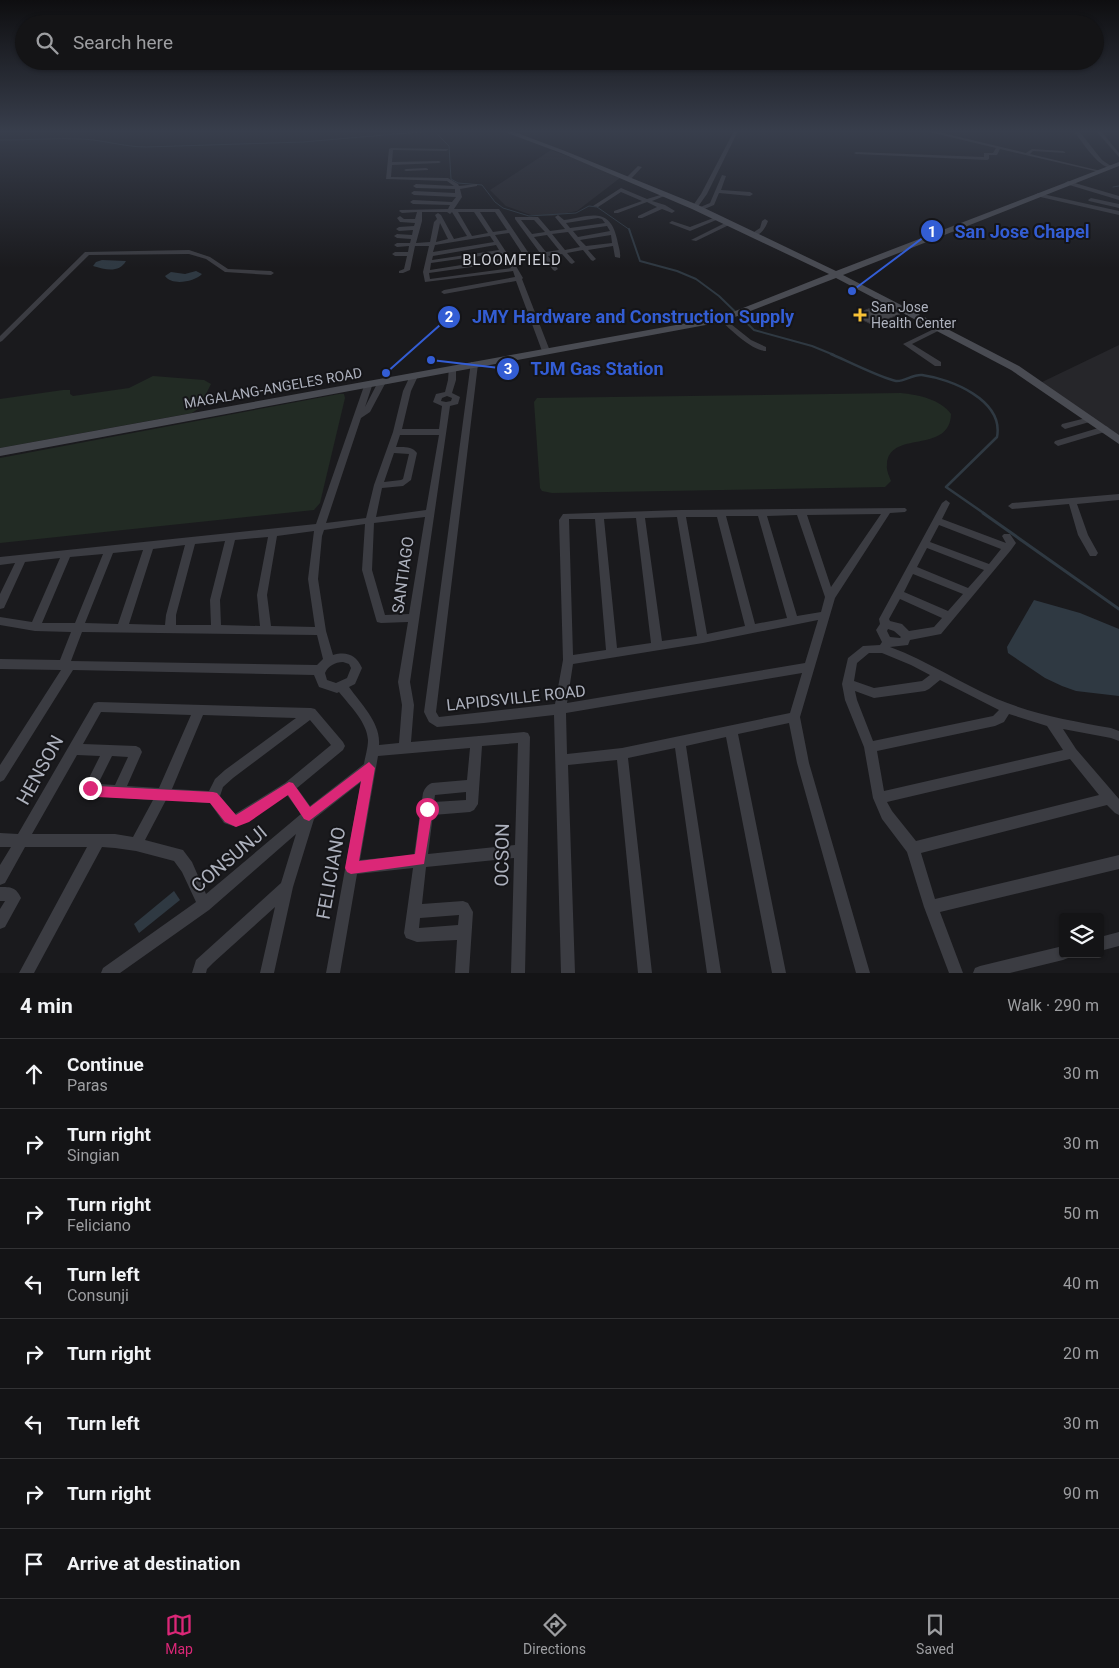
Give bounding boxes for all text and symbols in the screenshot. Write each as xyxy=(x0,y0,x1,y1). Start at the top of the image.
search box xyxy=(15,15,1104,70)
icon: search xyxy=(33,29,61,57)
text: Search here xyxy=(73,31,173,54)
callout: San Jose Chapel xyxy=(919,215,1099,248)
text: San Jose Chapel xyxy=(954,221,1090,242)
text: 1 xyxy=(928,223,936,241)
district label: BLOOMFIELD xyxy=(462,251,562,269)
place label: San Jose Health Center xyxy=(871,299,956,331)
callout: JMY Hardware and Construction Supply xyxy=(436,300,804,333)
text: JMY Hardware and Construction Supply xyxy=(472,306,795,327)
text: 2 xyxy=(445,308,454,326)
marker: San Jose Health Center xyxy=(853,308,867,322)
callout: TJM Gas Station xyxy=(495,353,673,386)
text: TJM Gas Station xyxy=(530,358,664,379)
text: 3 xyxy=(504,360,512,378)
street label: MAGALANG-ANGELES ROAD xyxy=(183,364,363,412)
street label: SANTIAGO xyxy=(388,535,418,615)
street label: LAPIDSVILLE ROAD xyxy=(445,681,587,715)
street label: HENSON xyxy=(12,731,68,809)
route end xyxy=(79,777,102,800)
route start xyxy=(416,798,439,821)
street label: CONSUNJI xyxy=(186,821,272,897)
street label: OCSON xyxy=(490,823,514,887)
street label: FELICIANO xyxy=(312,825,350,921)
map controls xyxy=(1059,913,1104,958)
button: layers xyxy=(1059,913,1104,958)
text: 4 min xyxy=(20,994,73,1018)
text: Walk · 290 m xyxy=(1007,996,1099,1015)
text: Continue xyxy=(67,1053,144,1076)
icon: ahead xyxy=(20,1060,48,1088)
text: 30 m xyxy=(1063,1064,1099,1083)
text: Paras xyxy=(67,1076,108,1095)
text: Turn right xyxy=(67,1123,151,1146)
icon: right xyxy=(20,1130,48,1158)
text: 30 m xyxy=(1063,1134,1099,1153)
text: Singian xyxy=(67,1146,120,1165)
text: Turn right xyxy=(67,1193,151,1216)
icon: right xyxy=(20,1200,48,1228)
text: 50 m xyxy=(1063,1204,1099,1223)
text: Feliciano xyxy=(67,1216,131,1235)
text: Turn left xyxy=(67,1263,140,1286)
icon: left xyxy=(20,1270,48,1298)
text: 40 m xyxy=(1063,1274,1099,1293)
text: Consunji xyxy=(67,1286,129,1305)
icon: right xyxy=(20,1340,48,1368)
text: Turn right xyxy=(67,1342,151,1365)
text: 20 m xyxy=(1063,1344,1099,1363)
icon: left xyxy=(20,1410,48,1438)
text: Turn left xyxy=(67,1412,140,1435)
text: 30 m xyxy=(1063,1414,1099,1433)
icon: right xyxy=(20,1480,48,1508)
text: Turn right xyxy=(67,1482,151,1505)
text: 90 m xyxy=(1063,1484,1099,1503)
icon: arrive xyxy=(20,1550,48,1578)
text: Arrive at destination xyxy=(67,1552,240,1575)
tab: Map xyxy=(165,1611,193,1657)
tab: Directions xyxy=(523,1611,586,1657)
tab: Saved xyxy=(916,1611,954,1657)

